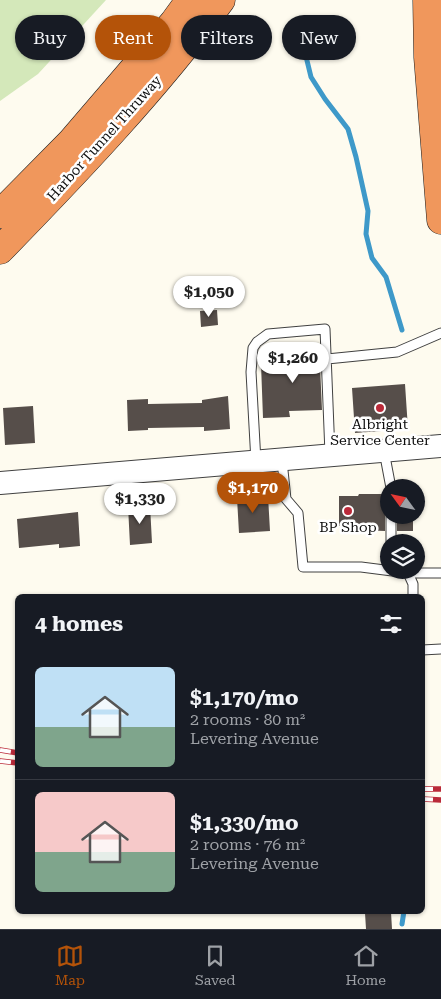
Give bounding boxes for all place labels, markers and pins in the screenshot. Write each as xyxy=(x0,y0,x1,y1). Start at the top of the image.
pin: $1,050 xyxy=(168,276,250,318)
pin: $1,260 xyxy=(252,342,334,384)
marker: Albright Service Center xyxy=(374,402,386,414)
place label: Albright Service Center xyxy=(330,416,430,448)
pin: $1,170 xyxy=(212,472,294,514)
pin: $1,330 xyxy=(99,482,181,525)
marker: BP Shop xyxy=(342,505,354,517)
place label: BP Shop xyxy=(319,519,377,535)

